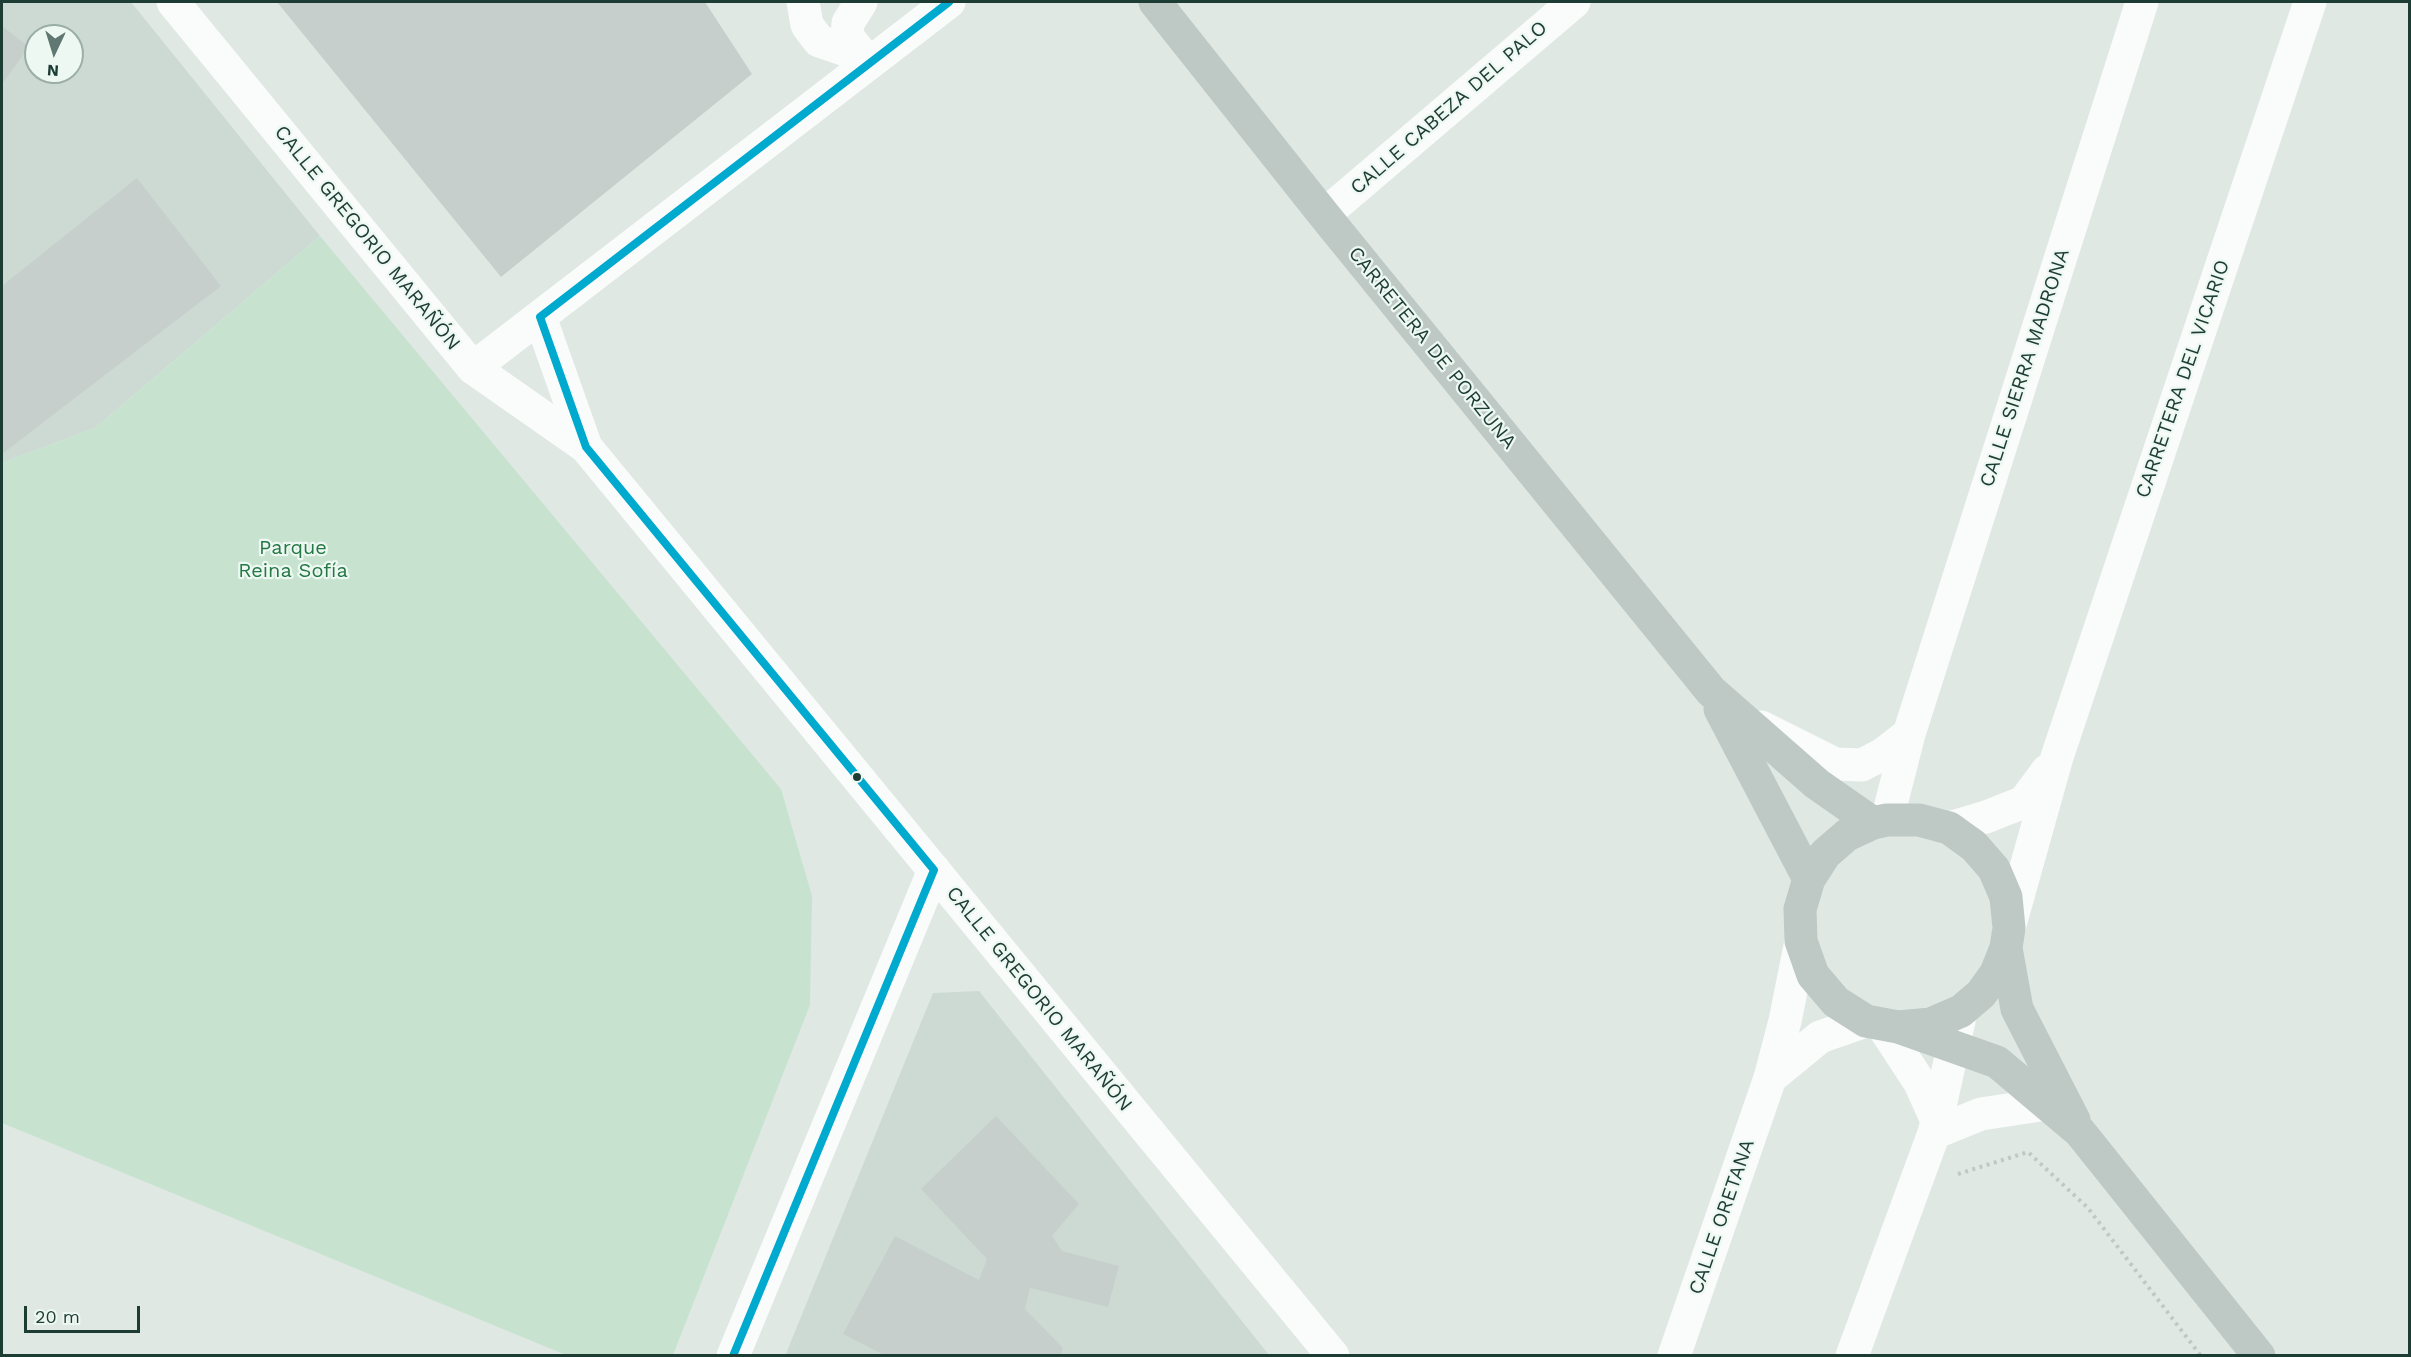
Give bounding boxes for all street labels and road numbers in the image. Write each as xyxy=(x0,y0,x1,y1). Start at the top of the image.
street label: CALLE CABEZA DEL PALO xyxy=(1346,16,1552,200)
street label: CALLE GREGORIO MARAÑÓN xyxy=(269,121,465,355)
street label: CARRETERA DE PORZUNA xyxy=(1343,242,1521,454)
street label: CALLE SIERRA MADRONA xyxy=(1975,246,2075,490)
street label: CARRETERA DEL VICARIO xyxy=(2131,257,2235,501)
street label: CALLE GREGORIO MARAÑÓN xyxy=(941,882,1137,1116)
street label: CALLE ORETANA xyxy=(1684,1136,1760,1298)

